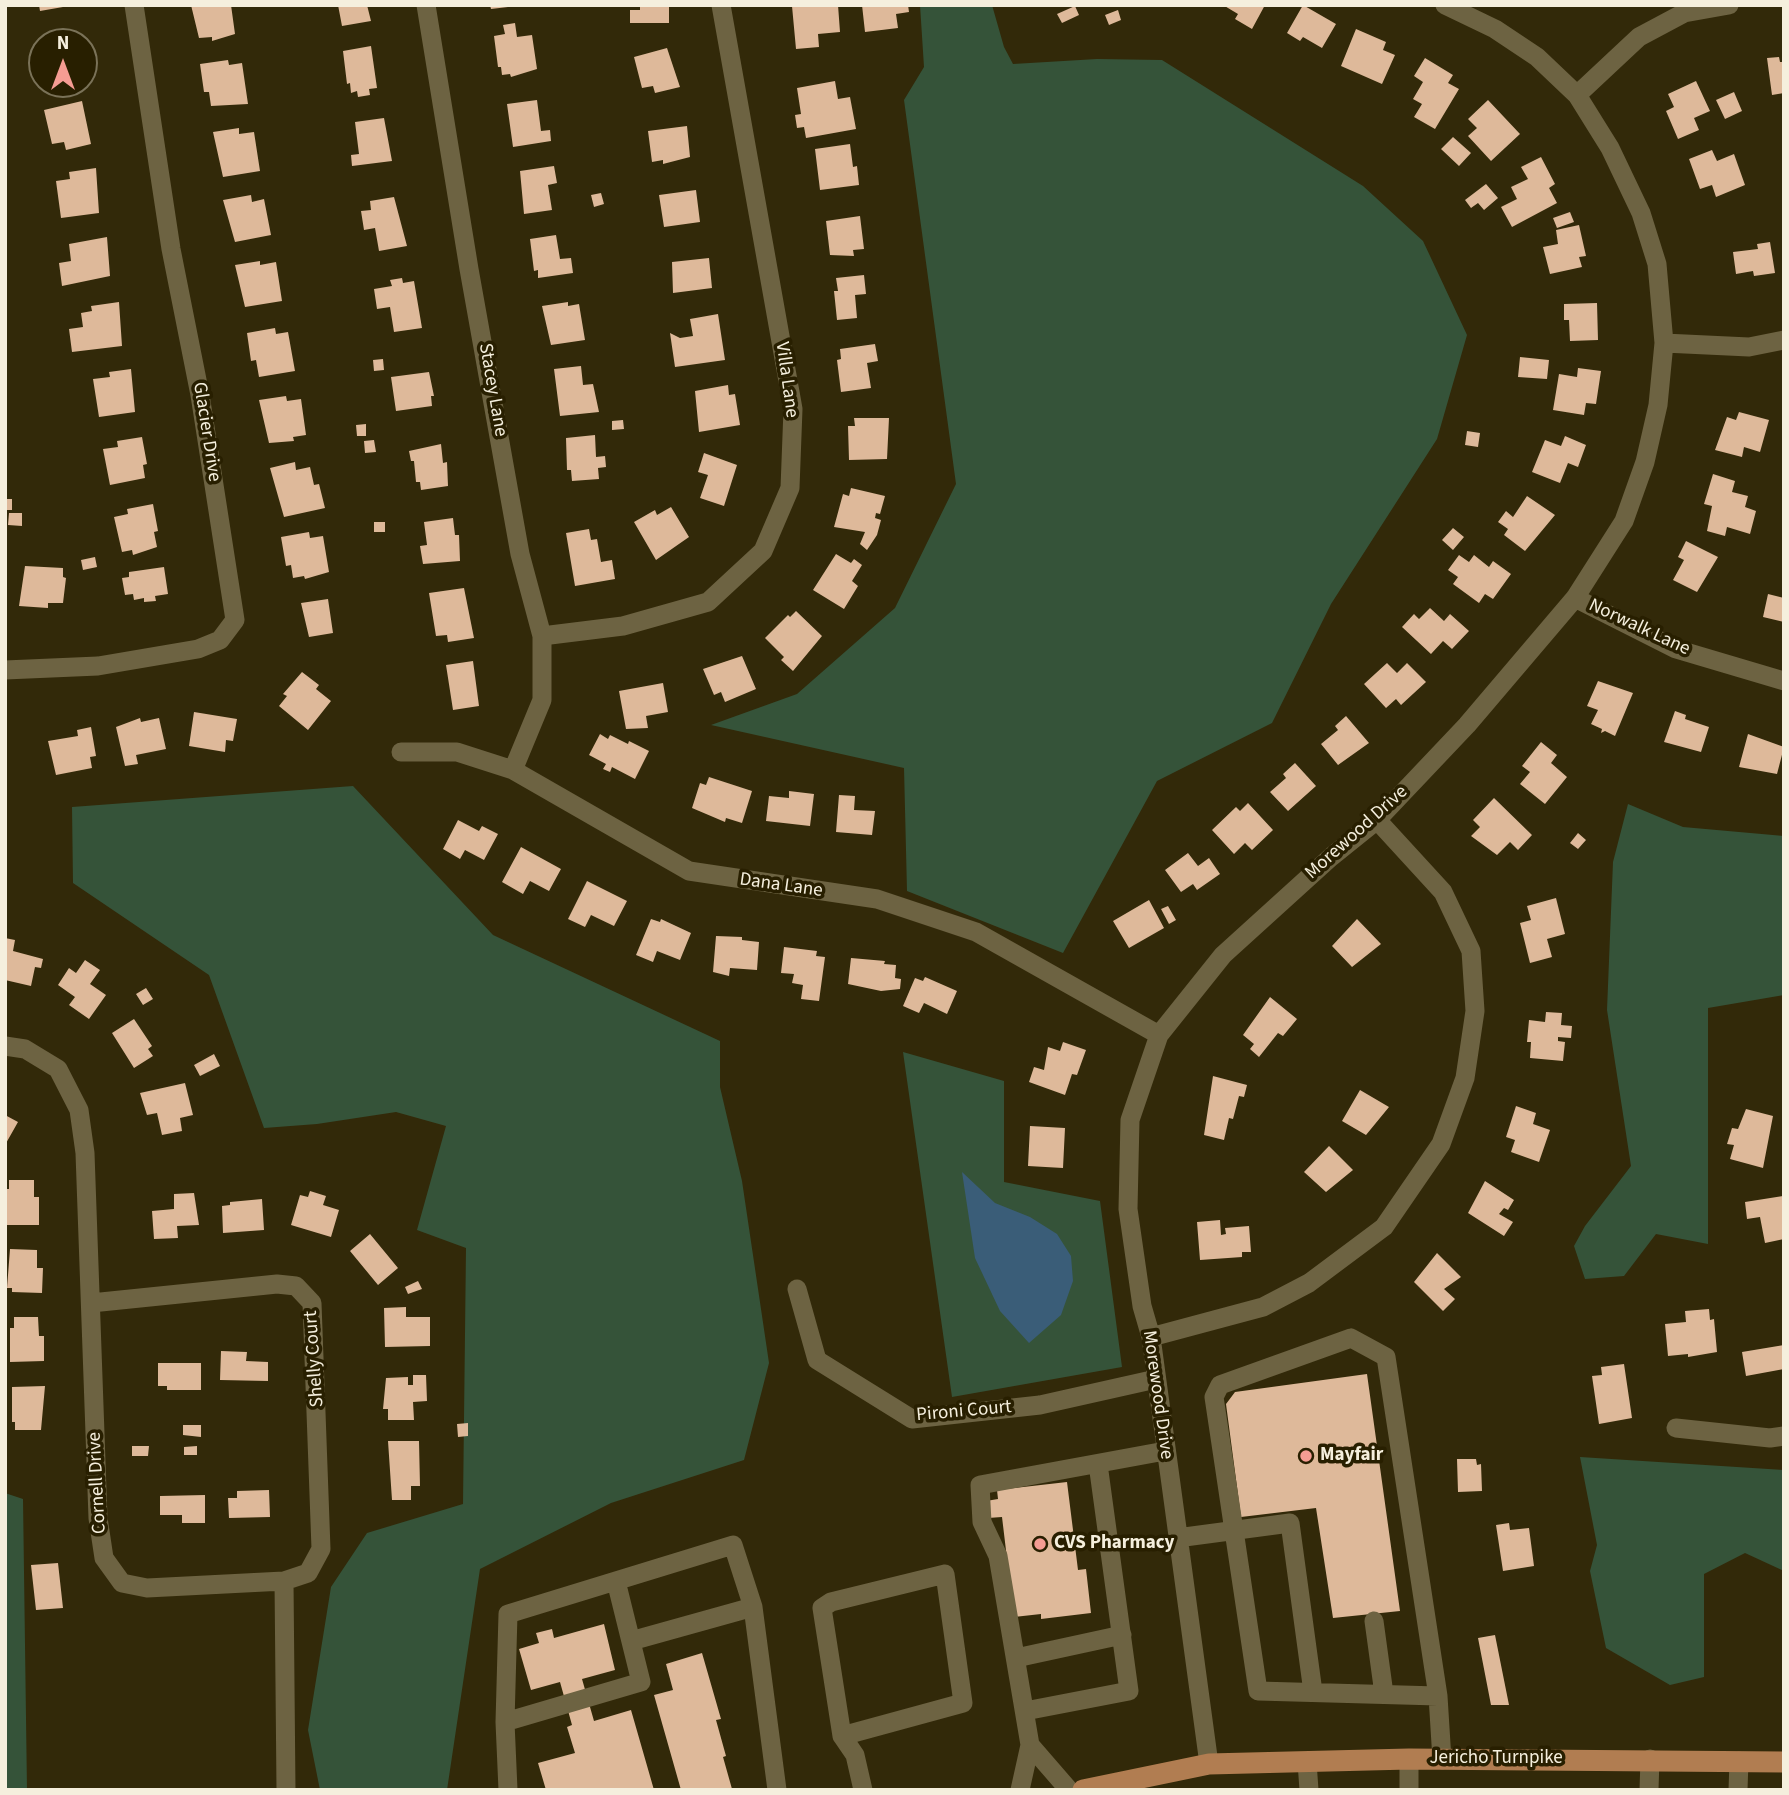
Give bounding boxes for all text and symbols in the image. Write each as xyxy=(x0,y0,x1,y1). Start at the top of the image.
north arrow xyxy=(28,28,98,98)
text: N xyxy=(57,30,69,57)
street label: Villa Lane xyxy=(769,341,803,419)
street label: Stacey Lane xyxy=(473,342,511,438)
street label: Glacier Drive xyxy=(187,381,225,483)
street label: Norwalk Lane xyxy=(1585,595,1693,661)
street label: Morewood Drive xyxy=(1301,781,1413,885)
street label: Dana Lane xyxy=(738,869,824,903)
street label: Shelly Court xyxy=(300,1310,330,1408)
street label: Morewood Drive xyxy=(1137,1329,1177,1461)
street label: Pironi Court xyxy=(915,1396,1013,1428)
street label: Cornell Drive xyxy=(84,1431,112,1535)
place label: Mayfair xyxy=(1320,1445,1383,1467)
marker: Mayfair xyxy=(1298,1448,1314,1464)
place label: CVS Pharmacy xyxy=(1054,1533,1175,1555)
marker: CVS Pharmacy xyxy=(1032,1536,1048,1552)
street label: Jericho Turnpike xyxy=(1429,1748,1563,1770)

